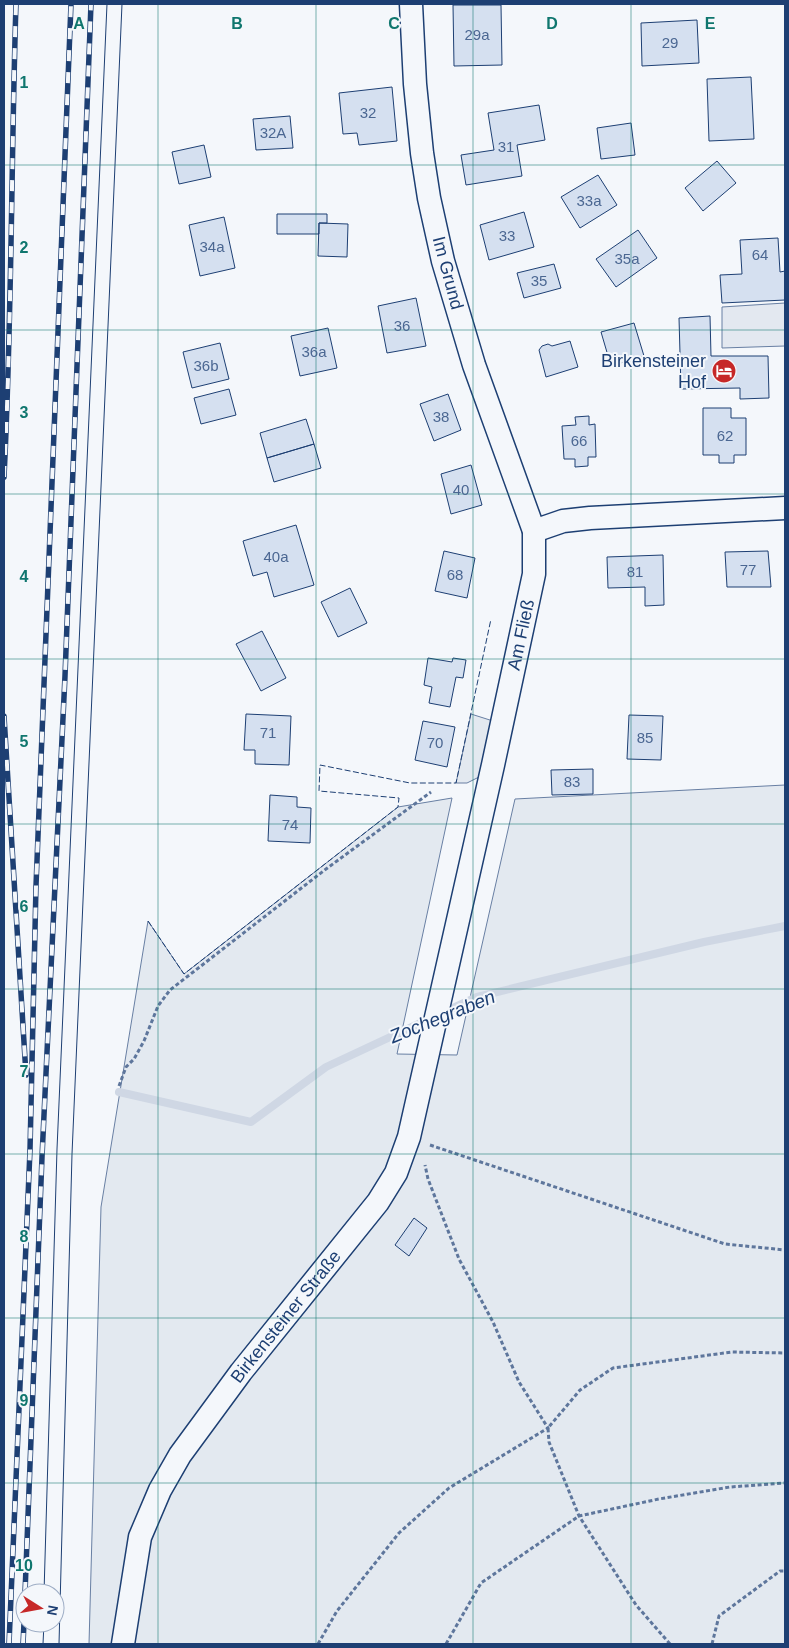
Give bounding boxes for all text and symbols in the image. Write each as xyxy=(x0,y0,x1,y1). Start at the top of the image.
text: A xyxy=(73,15,85,32)
text: B xyxy=(231,15,243,32)
text: C xyxy=(388,15,400,32)
text: D xyxy=(546,15,558,32)
text: E xyxy=(705,15,716,32)
house number: 29a xyxy=(464,26,490,43)
house number: 29 xyxy=(662,34,678,51)
text: 1 xyxy=(20,74,29,91)
house number: 32 xyxy=(360,104,376,121)
house number: 32A xyxy=(260,124,286,141)
house number: 31 xyxy=(498,138,514,155)
house number: 33a xyxy=(576,192,602,209)
house number: 33 xyxy=(499,227,515,244)
street label: Im Grund xyxy=(429,234,467,312)
house number: 34a xyxy=(199,238,225,255)
text: 2 xyxy=(20,239,29,256)
house number: 64 xyxy=(752,246,768,263)
house number: 35a xyxy=(614,250,640,267)
house number: 35 xyxy=(531,272,547,289)
house number: 36 xyxy=(394,317,410,334)
house number: 36a xyxy=(301,343,327,360)
place label: Birkensteiner Hof xyxy=(601,351,707,392)
house number: 36b xyxy=(193,357,219,374)
hotel icon: Birkensteiner Hof xyxy=(711,358,737,384)
text: 3 xyxy=(20,404,29,421)
house number: 38 xyxy=(433,408,449,425)
house number: 62 xyxy=(717,427,733,444)
house number: 66 xyxy=(571,432,587,449)
house number: 40 xyxy=(453,481,469,498)
house number: 40a xyxy=(263,548,289,565)
house number: 77 xyxy=(740,561,756,578)
house number: 81 xyxy=(627,563,643,580)
house number: 68 xyxy=(447,566,463,583)
text: 4 xyxy=(20,568,29,585)
street label: Am Fließ xyxy=(504,597,538,672)
house number: 71 xyxy=(260,724,276,741)
house number: 85 xyxy=(637,729,653,746)
text: 5 xyxy=(20,733,29,750)
house number: 70 xyxy=(427,734,443,751)
house number: 83 xyxy=(564,773,580,790)
house number: 74 xyxy=(282,816,298,833)
text: 6 xyxy=(20,898,29,915)
water label: Zochegraben xyxy=(385,986,498,1048)
text: 7 xyxy=(20,1063,29,1080)
text: 8 xyxy=(20,1228,29,1245)
street label: Birkensteiner Straße xyxy=(227,1246,345,1387)
text: 9 xyxy=(20,1392,29,1409)
text: 10 xyxy=(15,1557,33,1574)
north arrow xyxy=(15,1583,65,1633)
text: N xyxy=(44,1604,62,1617)

